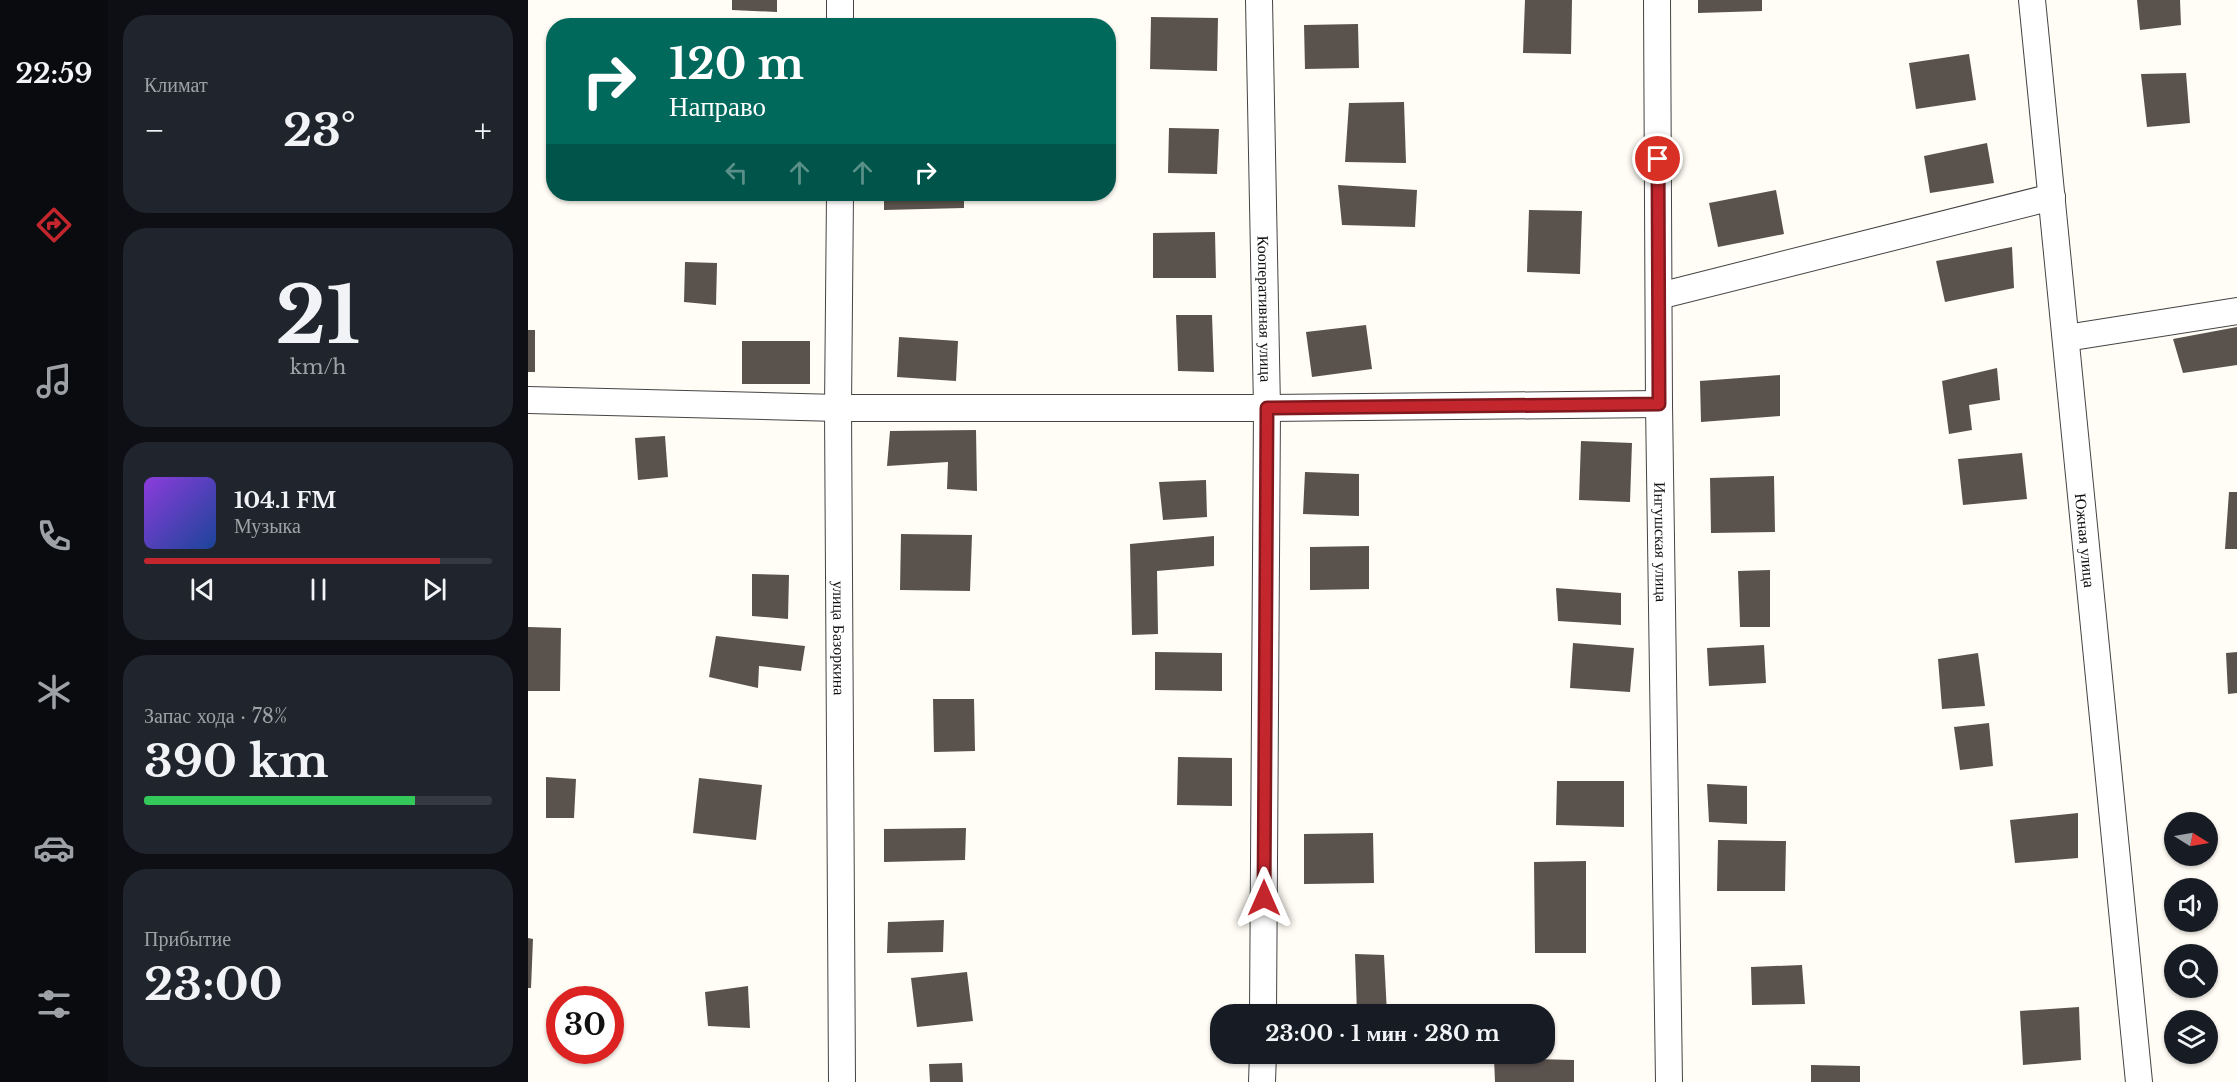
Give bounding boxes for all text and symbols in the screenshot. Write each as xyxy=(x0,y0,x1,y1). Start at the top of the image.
text: 120 m xyxy=(669,38,804,90)
icon: right xyxy=(570,42,648,120)
text: 22:59 xyxy=(15,57,93,90)
text: Климат xyxy=(144,73,208,97)
text: Направо xyxy=(669,90,766,123)
text: 23° xyxy=(283,102,356,158)
text: − xyxy=(144,110,165,151)
text: + xyxy=(474,110,492,151)
pin xyxy=(1632,133,1683,184)
icon: arrive xyxy=(1641,142,1674,175)
icon: left xyxy=(720,156,753,189)
icon: ahead xyxy=(783,156,816,189)
icon: ahead xyxy=(846,156,879,189)
icon: right xyxy=(909,156,942,189)
icon: directions xyxy=(33,204,75,246)
street label: Кооперативная улица xyxy=(1254,236,1276,382)
text: 21 xyxy=(276,267,360,364)
text: km/h xyxy=(290,355,346,379)
icon: music xyxy=(33,360,75,402)
street label: Ингушская улица xyxy=(1650,482,1672,602)
text: 104.1 FM xyxy=(234,487,336,514)
street label: Южная улица xyxy=(2071,492,2100,589)
text: Музыка xyxy=(234,514,301,538)
icon: phone xyxy=(33,515,75,557)
icon: previous xyxy=(186,573,219,606)
icon: pause xyxy=(302,573,335,606)
icon: next xyxy=(418,573,451,606)
street label: улица Базоркина xyxy=(829,581,850,695)
icon: climate xyxy=(33,671,75,713)
text: Запас хода · 78% xyxy=(144,704,287,728)
text: 390 km xyxy=(144,733,329,789)
north arrow xyxy=(2164,812,2218,866)
map controls xyxy=(2164,812,2218,1064)
icon: car xyxy=(33,827,75,869)
position arrow xyxy=(1232,866,1296,930)
button: sound xyxy=(2164,878,2218,932)
text: Прибытие xyxy=(144,927,231,951)
button: search xyxy=(2164,944,2218,998)
text: 23:00 xyxy=(144,956,283,1012)
icon: filters xyxy=(33,983,75,1025)
speed limit sign: 30 xyxy=(546,986,624,1064)
button: layers xyxy=(2164,1010,2218,1064)
text: 23:00 · 1 мин · 280 m xyxy=(1265,1020,1500,1047)

